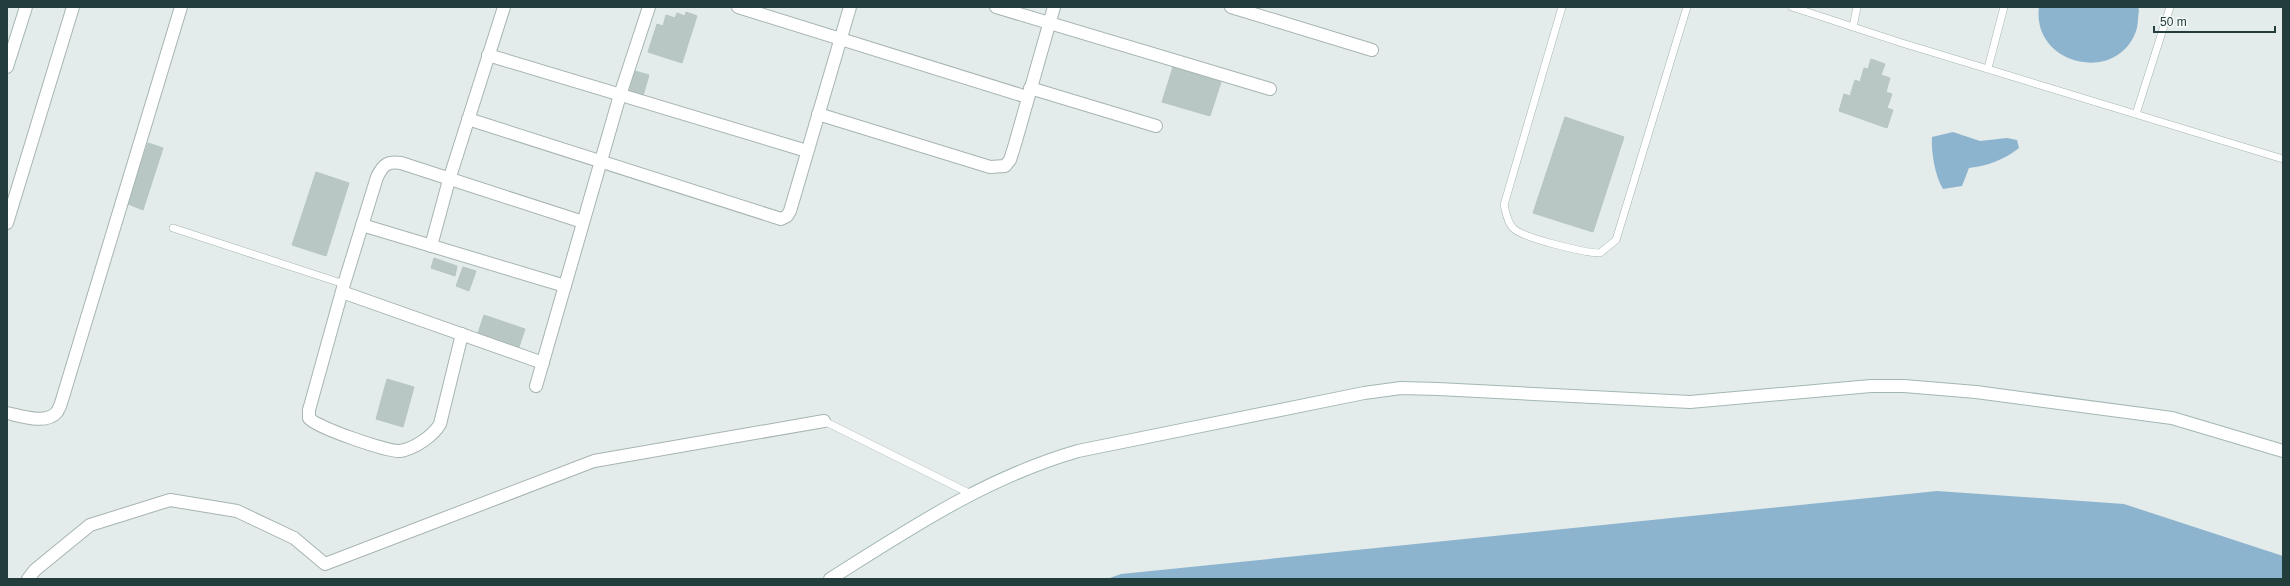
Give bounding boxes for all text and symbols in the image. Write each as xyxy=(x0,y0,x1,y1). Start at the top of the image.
scale bar xyxy=(2154,8,2275,34)
text: 50 m xyxy=(2160,15,2187,29)

